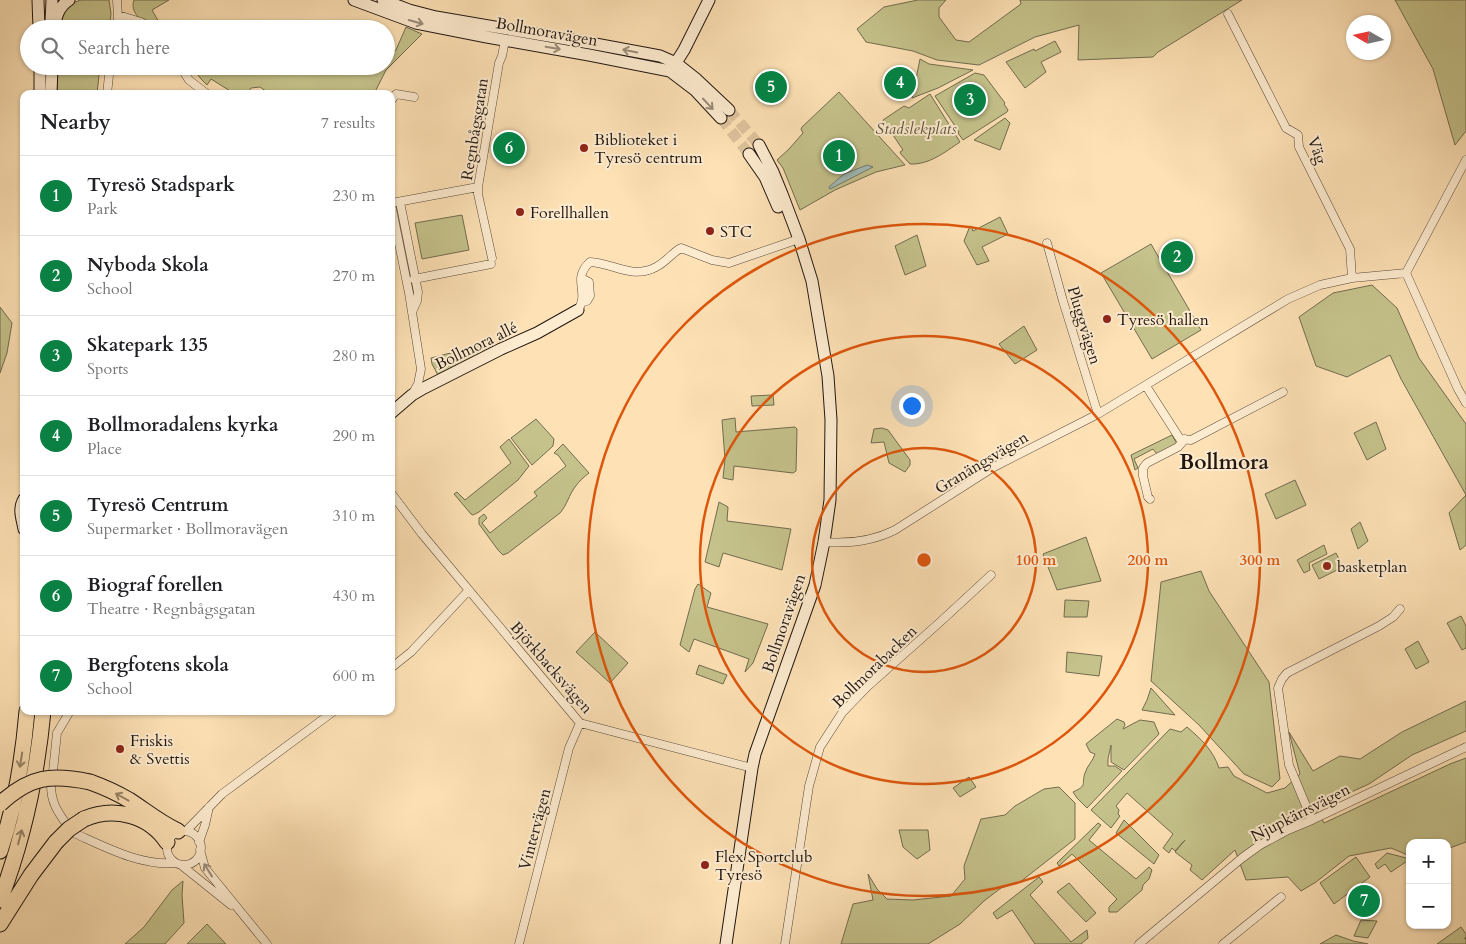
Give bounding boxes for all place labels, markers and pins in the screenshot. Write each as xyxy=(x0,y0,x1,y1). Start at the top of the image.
pin: 4 xyxy=(884,64,916,102)
pin: 5 xyxy=(755,68,787,106)
pin: 3 xyxy=(954,81,986,119)
pin: 6 xyxy=(493,129,525,167)
place label: Biblioteket i Tyresö centrum xyxy=(594,129,703,169)
pin: 1 xyxy=(823,137,855,175)
marker: Biblioteket i Tyresö centrum xyxy=(578,142,590,154)
place label: Forellhallen xyxy=(530,202,609,224)
marker: Forellhallen xyxy=(514,206,526,218)
place label: STC xyxy=(720,221,752,243)
marker: STC xyxy=(704,225,716,237)
pin: 2 xyxy=(1161,238,1193,276)
place label: Tyresö hallen xyxy=(1117,309,1209,331)
marker: Tyresö hallen xyxy=(1101,313,1113,325)
centre of rings xyxy=(915,551,933,569)
place label: basketplan xyxy=(1337,556,1407,578)
marker: basketplan xyxy=(1321,560,1333,572)
place label: Friskis & Svettis xyxy=(130,730,190,770)
marker: Friskis & Svettis xyxy=(114,743,126,755)
place label: Flex Sportclub Tyresö xyxy=(715,846,813,886)
marker: Flex Sportclub Tyresö xyxy=(699,859,711,871)
pin: 7 xyxy=(1348,882,1380,920)

